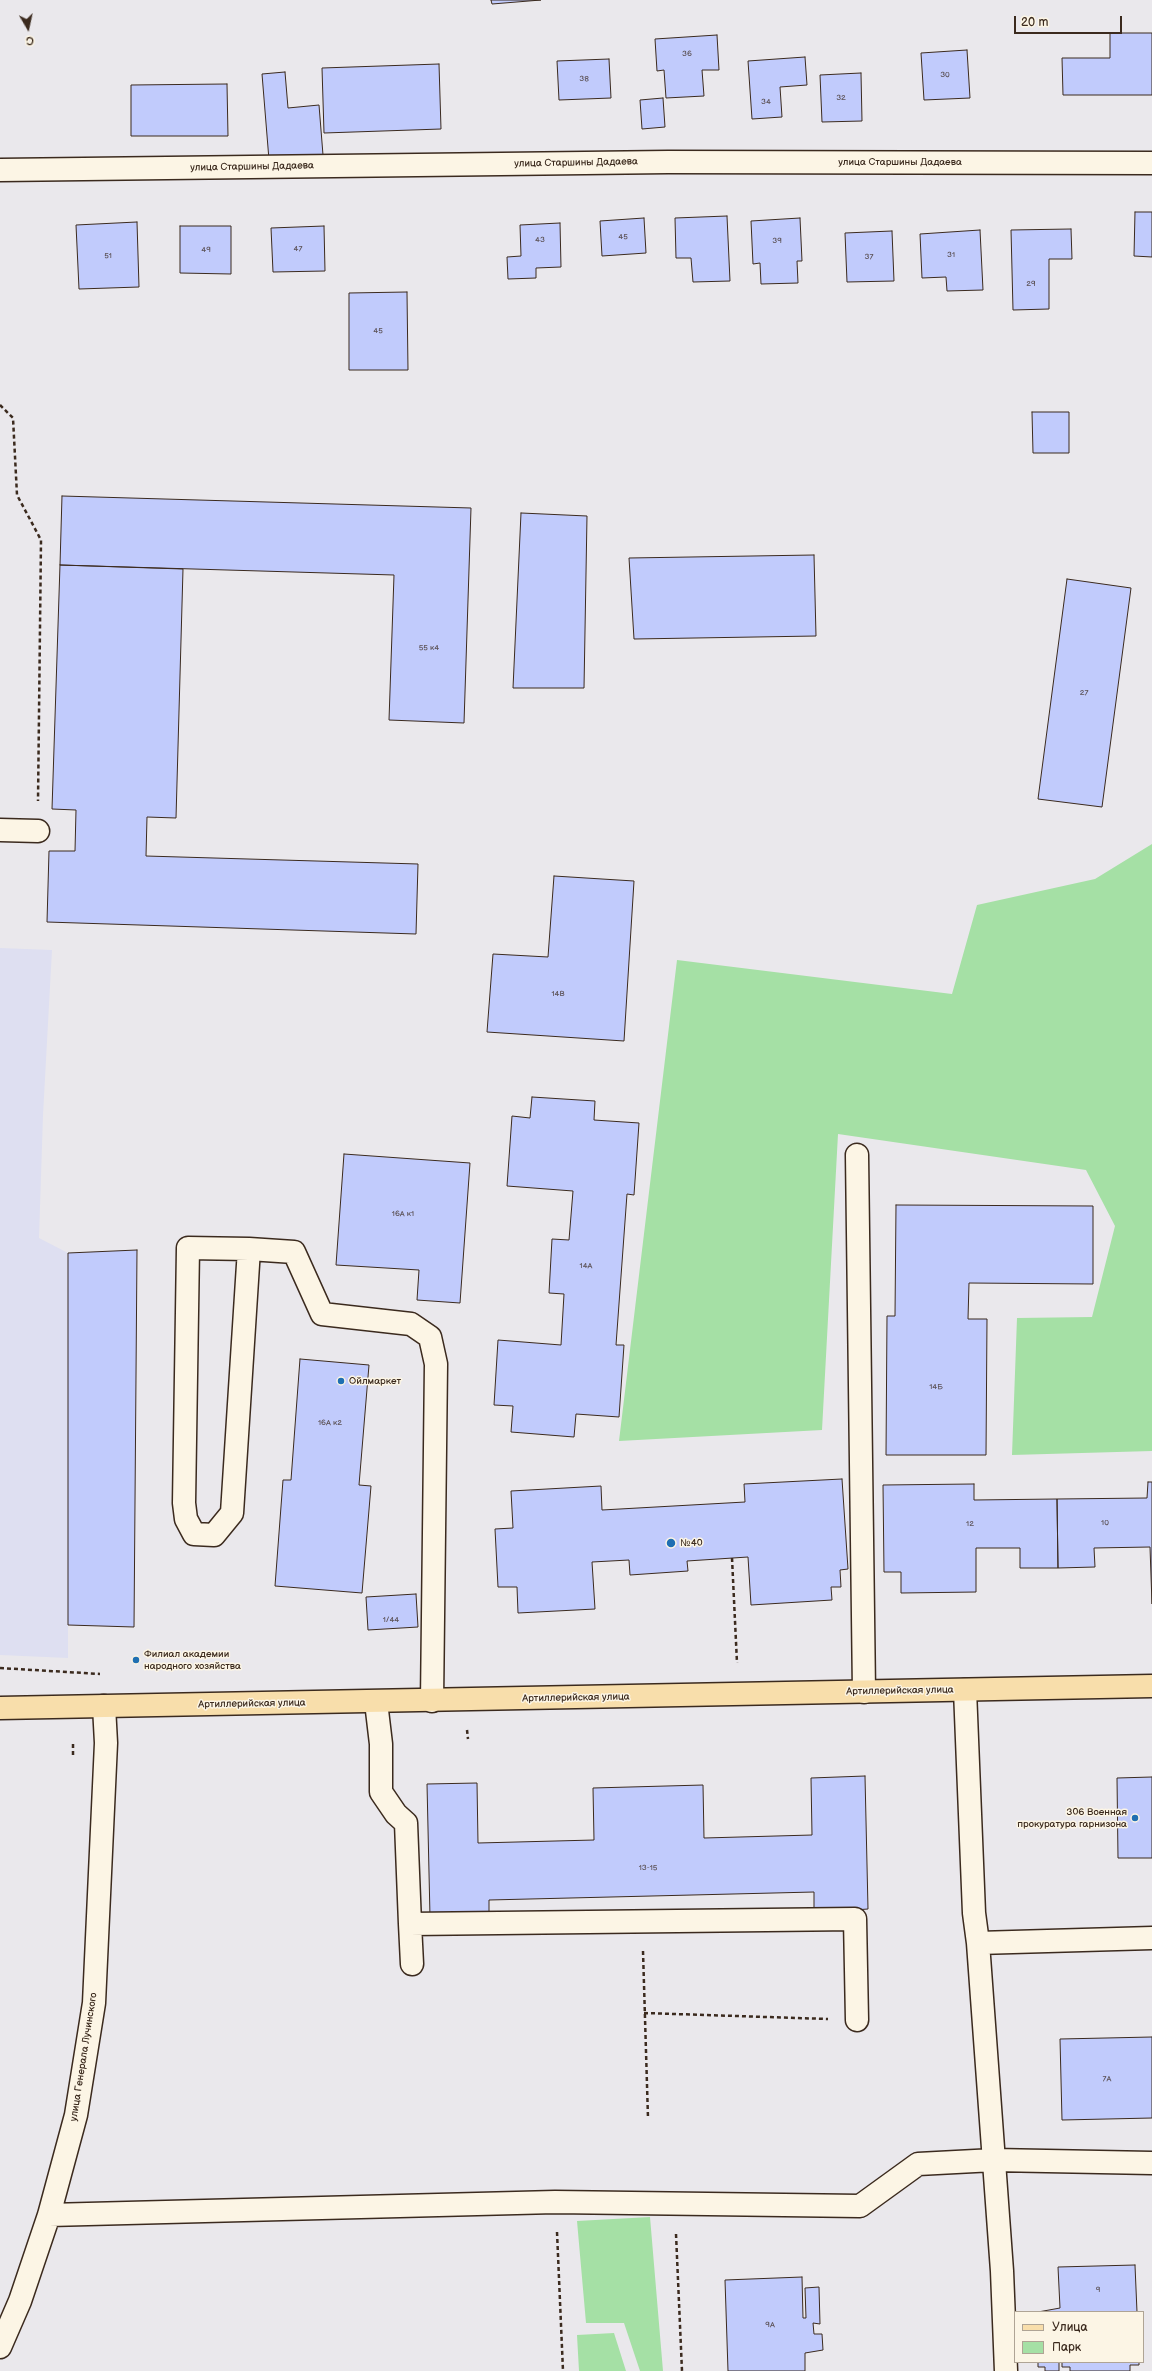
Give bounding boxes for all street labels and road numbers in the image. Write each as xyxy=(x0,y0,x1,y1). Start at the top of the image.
street label: улица Старшины Дадаева xyxy=(514,156,638,170)
street label: улица Старшины Дадаева xyxy=(838,156,962,168)
street label: улица Старшины Дадаева xyxy=(190,160,314,174)
street label: Артиллерийская улица xyxy=(846,1684,954,1698)
street label: Артиллерийская улица xyxy=(522,1691,630,1705)
street label: Артиллерийская улица xyxy=(198,1697,306,1711)
street label: улица Генерала Лучинского xyxy=(68,1992,100,2122)

